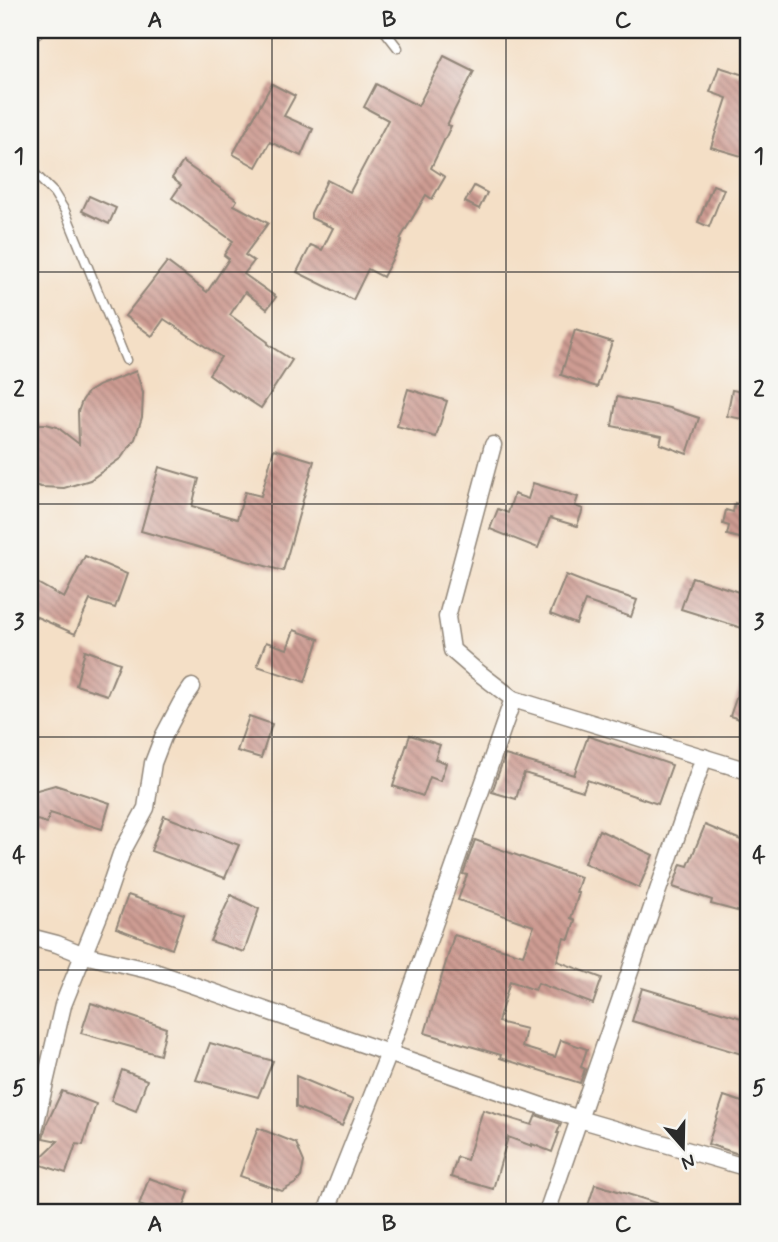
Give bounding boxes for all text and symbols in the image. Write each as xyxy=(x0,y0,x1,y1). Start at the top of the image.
text: A xyxy=(147,6,163,36)
text: B xyxy=(382,6,397,36)
text: C xyxy=(615,6,632,36)
text: 1 xyxy=(14,142,24,172)
text: 1 xyxy=(754,142,764,172)
text: 2 xyxy=(13,375,25,405)
text: 2 xyxy=(753,375,765,405)
text: 3 xyxy=(14,608,25,638)
text: 3 xyxy=(754,608,765,638)
text: 4 xyxy=(12,841,26,871)
text: 4 xyxy=(752,841,766,871)
text: 5 xyxy=(12,1074,26,1104)
text: 5 xyxy=(752,1074,766,1104)
north arrow xyxy=(648,1112,718,1182)
text: N xyxy=(678,1148,699,1175)
text: A xyxy=(147,1210,163,1240)
text: B xyxy=(382,1210,397,1240)
text: C xyxy=(615,1210,632,1240)

